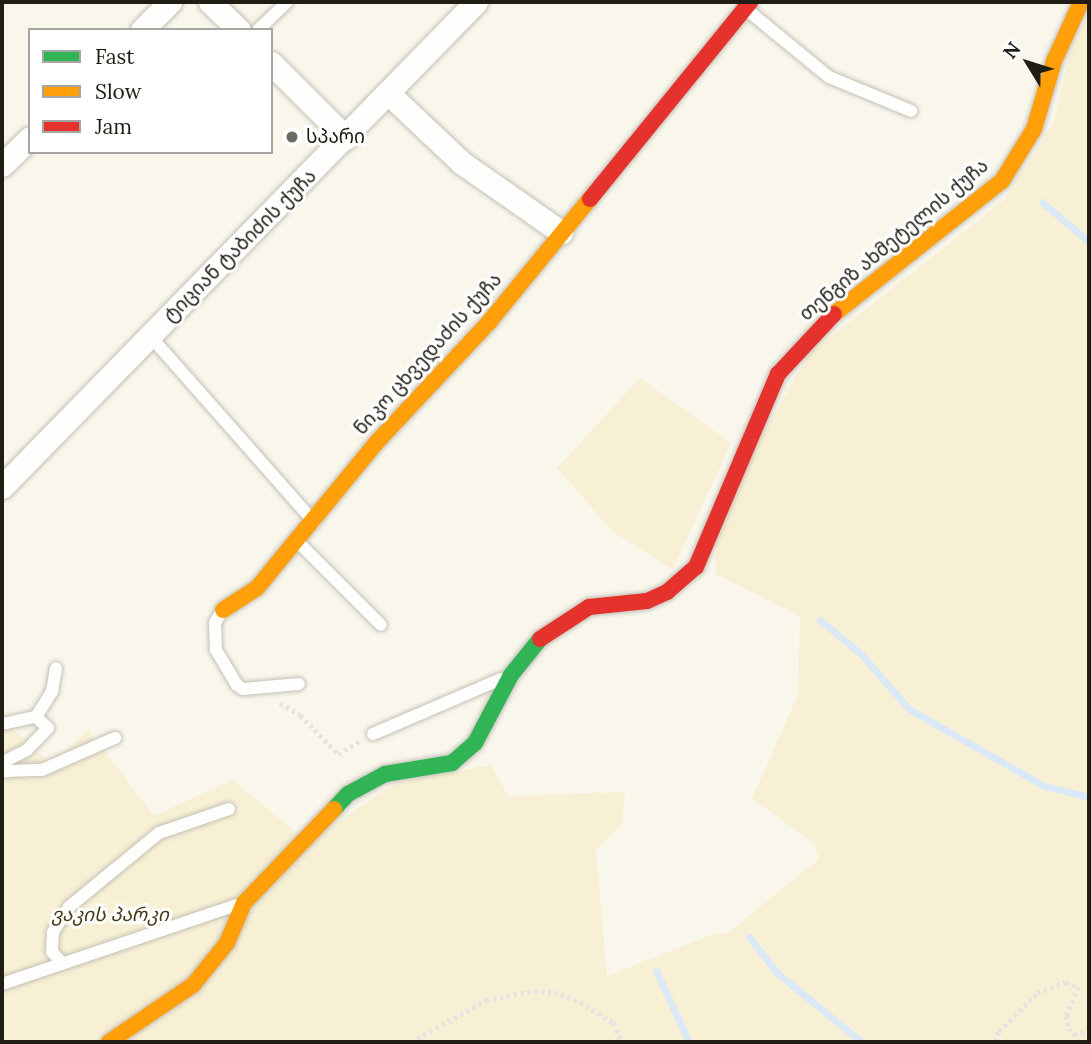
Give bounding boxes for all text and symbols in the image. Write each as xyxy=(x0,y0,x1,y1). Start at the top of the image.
legend xyxy=(28,28,273,154)
north arrow xyxy=(993,28,1063,98)
text: N xyxy=(997,37,1025,63)
text: Fast xyxy=(95,43,134,70)
text: Slow xyxy=(95,78,142,105)
text: Jam xyxy=(95,113,132,140)
place label: სპარი xyxy=(306,126,365,148)
marker: სპარი xyxy=(284,129,300,145)
street label: თენგიზ ახმეტელის ქუჩა xyxy=(795,154,993,326)
street label: ტიციან ტაბიძის ქუჩა xyxy=(159,165,321,327)
street label: ნიკო ცხვედაძის ქუჩა xyxy=(349,268,507,440)
park label: ვაკის პარკი xyxy=(51,904,169,926)

